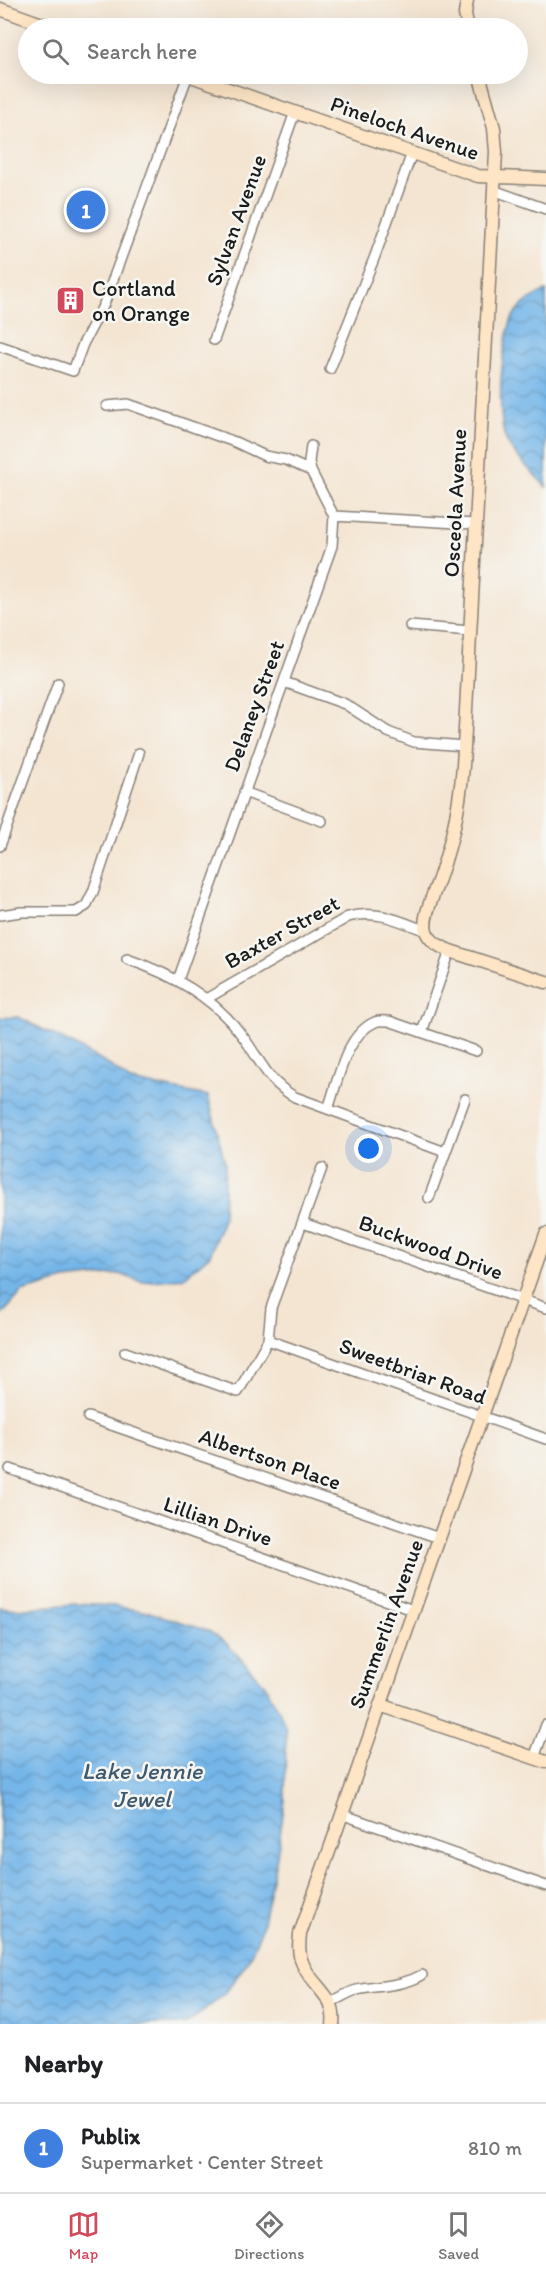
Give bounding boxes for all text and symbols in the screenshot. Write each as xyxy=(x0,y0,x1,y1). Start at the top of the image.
search box xyxy=(18,18,528,84)
icon: search xyxy=(39,35,72,68)
text: Search here xyxy=(87,38,197,65)
street label: Pineloch Avenue xyxy=(327,90,483,166)
street label: Sylvan Avenue xyxy=(200,151,272,289)
pin: 1 xyxy=(66,188,106,232)
place label: Cortland on Orange xyxy=(92,275,190,327)
building icon: Cortland on Orange xyxy=(55,285,87,317)
street label: Osceola Avenue xyxy=(438,428,472,578)
street label: Delaney Street xyxy=(218,637,290,775)
street label: Baxter Street xyxy=(220,889,344,975)
your location xyxy=(354,1134,383,1163)
street label: Buckwood Drive xyxy=(355,1208,507,1286)
street label: Sweetbriar Road xyxy=(336,1332,490,1410)
street label: Albertson Place xyxy=(195,1422,345,1496)
street label: Lillian Drive xyxy=(160,1490,276,1552)
street label: Summerlin Avenue xyxy=(343,1536,429,1712)
water label: Lake Jennie Jewel xyxy=(82,1756,204,1813)
text: Nearby xyxy=(24,2047,103,2079)
text: Publix xyxy=(81,2123,140,2150)
text: 1 xyxy=(39,2136,48,2160)
text: 810 m xyxy=(468,2136,522,2160)
text: Supermarket · Center Street xyxy=(81,2150,323,2174)
tab: Map xyxy=(67,2208,100,2263)
tab: Directions xyxy=(234,2208,304,2263)
tab: Saved xyxy=(438,2208,479,2263)

